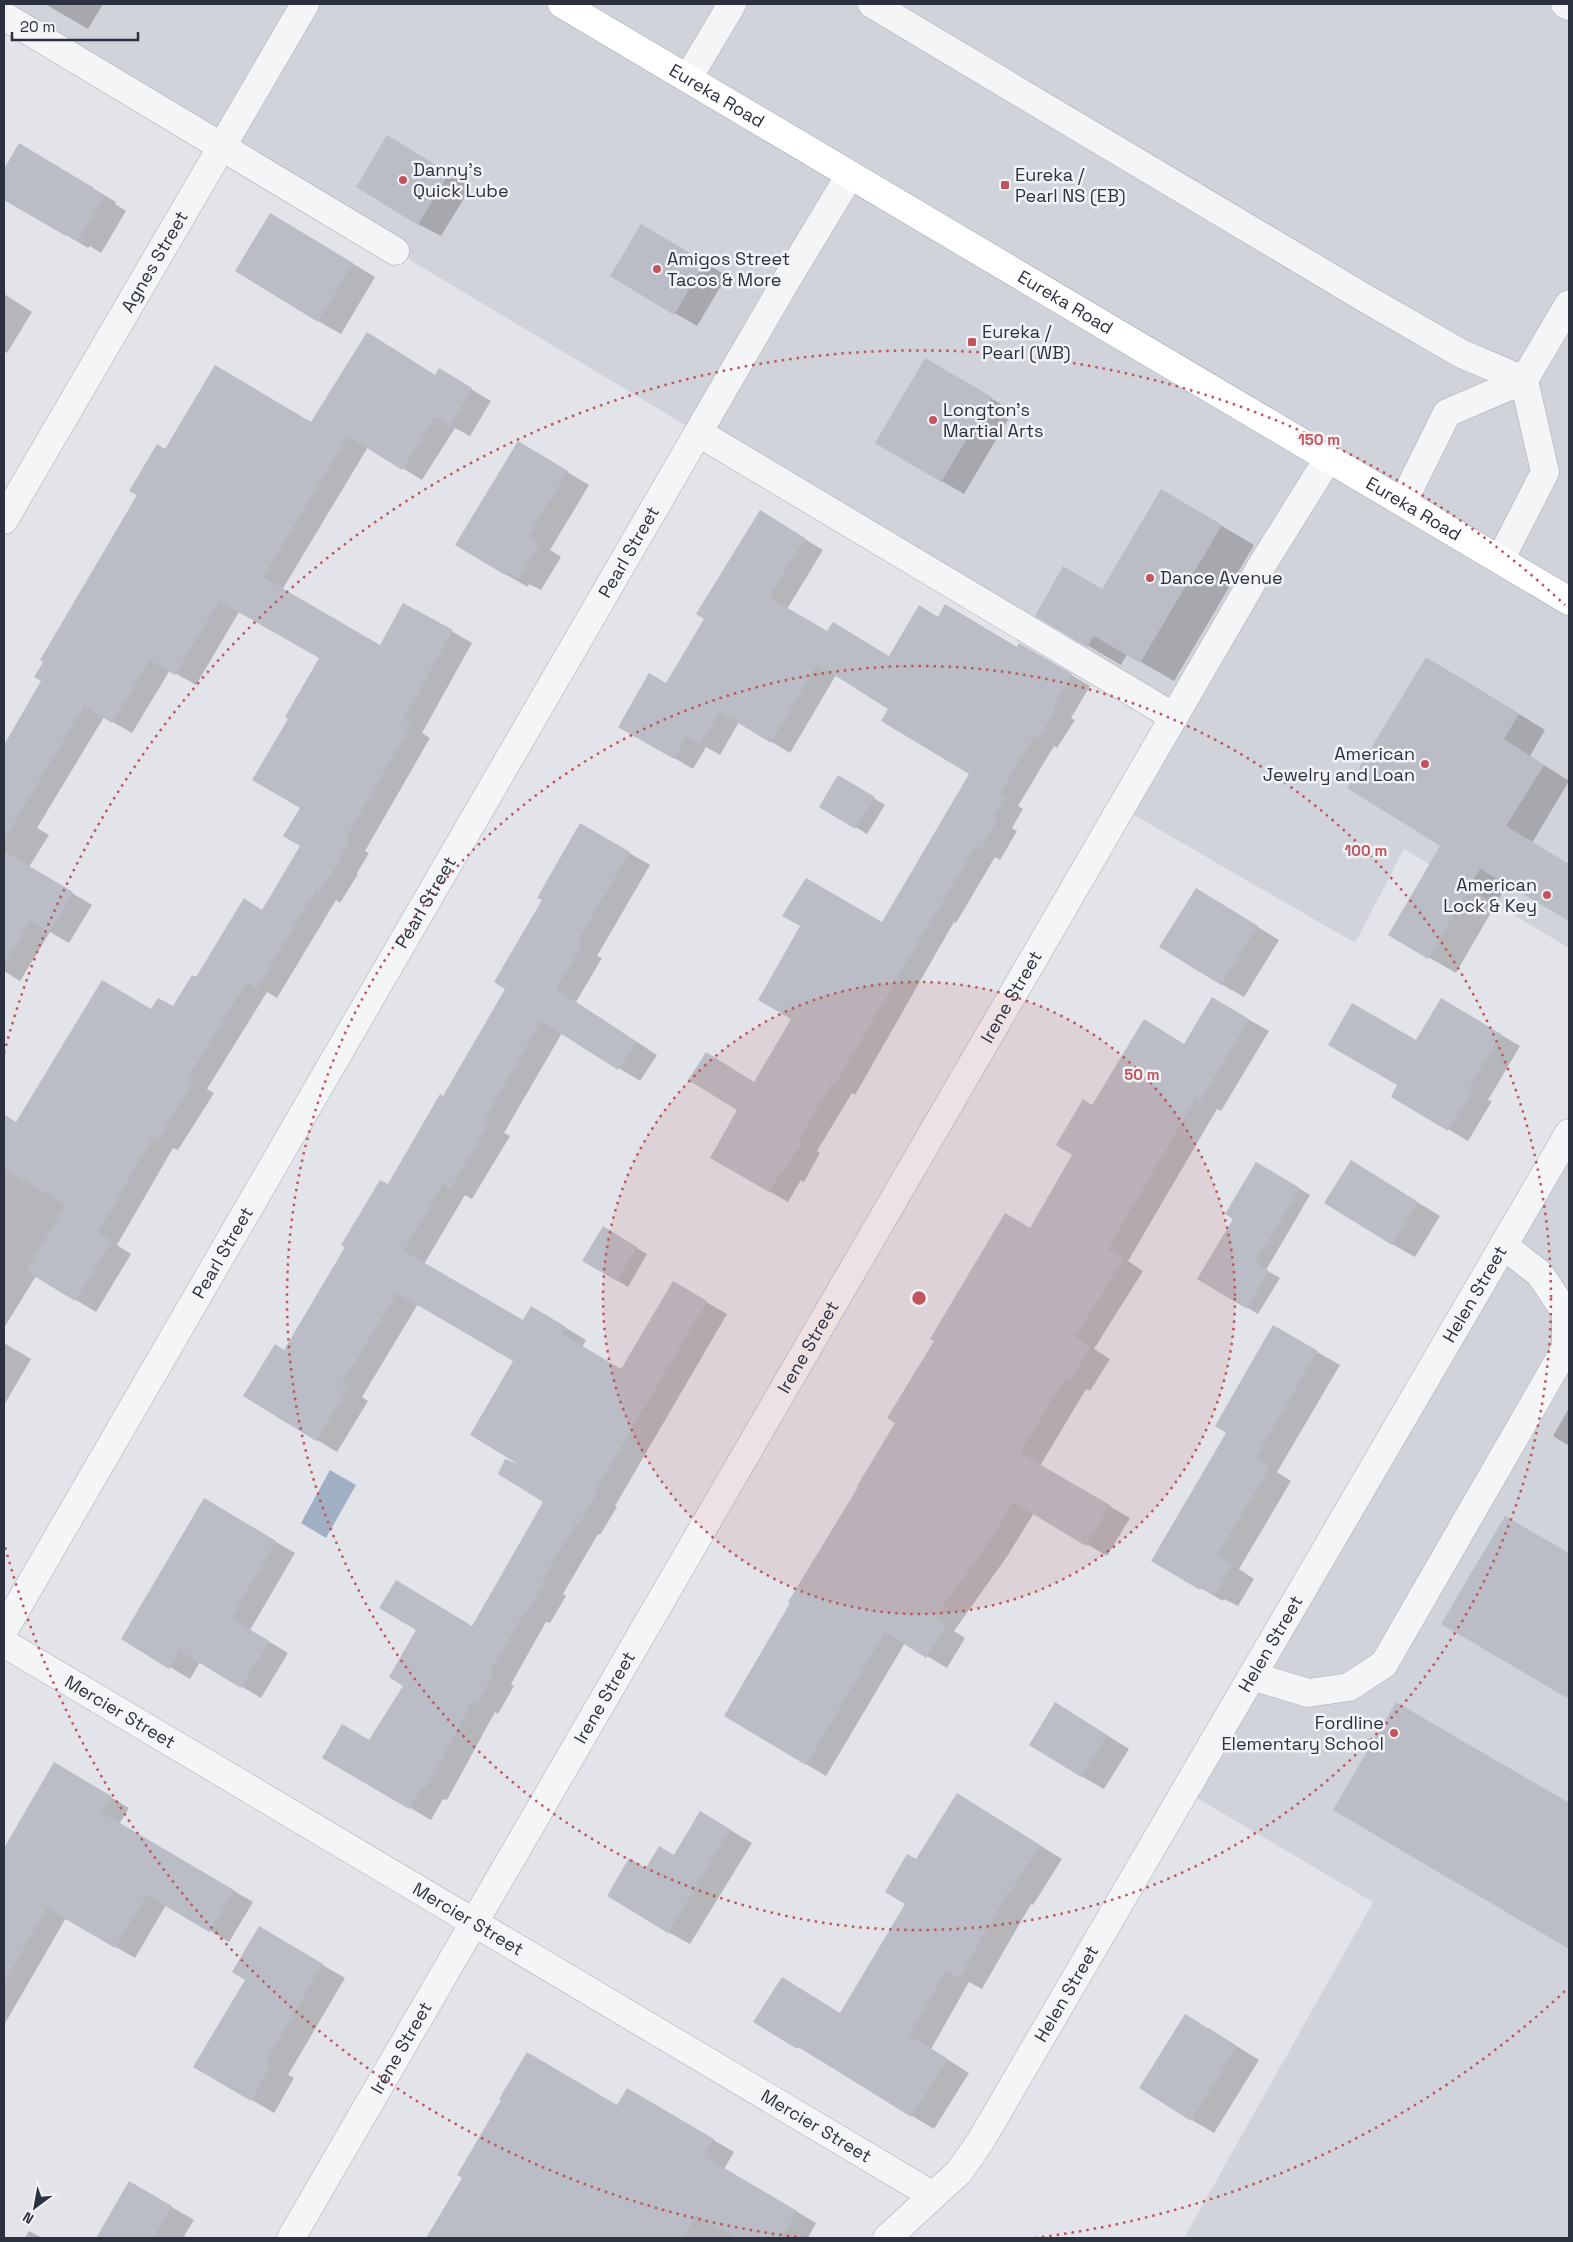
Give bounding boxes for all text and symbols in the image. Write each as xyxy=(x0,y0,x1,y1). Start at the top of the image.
scale bar xyxy=(12,10,139,42)
text: 20 m xyxy=(20,17,55,36)
street label: Eureka Road xyxy=(665,58,769,133)
place label: Danny's Quick Lube xyxy=(413,158,509,202)
place label: Eureka / Pearl NS (EB) xyxy=(1015,163,1126,207)
marker: Danny's Quick Lube xyxy=(397,174,409,186)
marker: Eureka / Pearl NS (EB) xyxy=(999,179,1011,191)
street label: Agnes Street xyxy=(116,207,193,316)
place label: Amigos Street Tacos & More xyxy=(667,247,790,291)
marker: Amigos Street Tacos & More xyxy=(651,263,663,275)
street label: Eureka Road xyxy=(1014,265,1117,339)
place label: Eureka / Pearl (WB) xyxy=(982,320,1071,364)
marker: Eureka / Pearl (WB) xyxy=(966,336,978,348)
place label: Longton's Martial Arts xyxy=(943,398,1043,442)
marker: Longton's Martial Arts xyxy=(927,414,939,426)
text: 150 m xyxy=(1298,430,1340,449)
street label: Eureka Road xyxy=(1362,471,1466,546)
street label: Pearl Street xyxy=(593,502,664,602)
place label: Dance Avenue xyxy=(1160,566,1283,589)
marker: Dance Avenue xyxy=(1144,572,1156,584)
place label: American Jewelry and Loan xyxy=(1263,742,1415,786)
marker: American Jewelry and Loan xyxy=(1419,758,1431,770)
text: 100 m xyxy=(1345,841,1387,860)
street label: Pearl Street xyxy=(390,852,461,952)
place label: American Lock & Key xyxy=(1443,873,1537,917)
marker: American Lock & Key xyxy=(1541,889,1553,901)
street label: Irene Street xyxy=(975,946,1047,1047)
text: 50 m xyxy=(1124,1065,1160,1084)
street label: Pearl Street xyxy=(187,1202,258,1303)
street label: Helen Street xyxy=(1437,1241,1512,1346)
centre of rings xyxy=(910,1289,928,1307)
street label: Irene Street xyxy=(772,1297,843,1397)
street label: Helen Street xyxy=(1233,1591,1308,1696)
street label: Irene Street xyxy=(569,1647,640,1747)
street label: Mercier Street xyxy=(61,1670,180,1753)
place label: Fordline Elementary School xyxy=(1221,1711,1384,1755)
marker: Fordline Elementary School xyxy=(1388,1727,1400,1739)
street label: Mercier Street xyxy=(409,1877,528,1960)
street label: Helen Street xyxy=(1029,1941,1103,2046)
street label: Irene Street xyxy=(365,1997,437,2098)
street label: Mercier Street xyxy=(757,2084,876,2168)
north arrow xyxy=(10,2182,60,2232)
text: N xyxy=(19,2208,37,2228)

